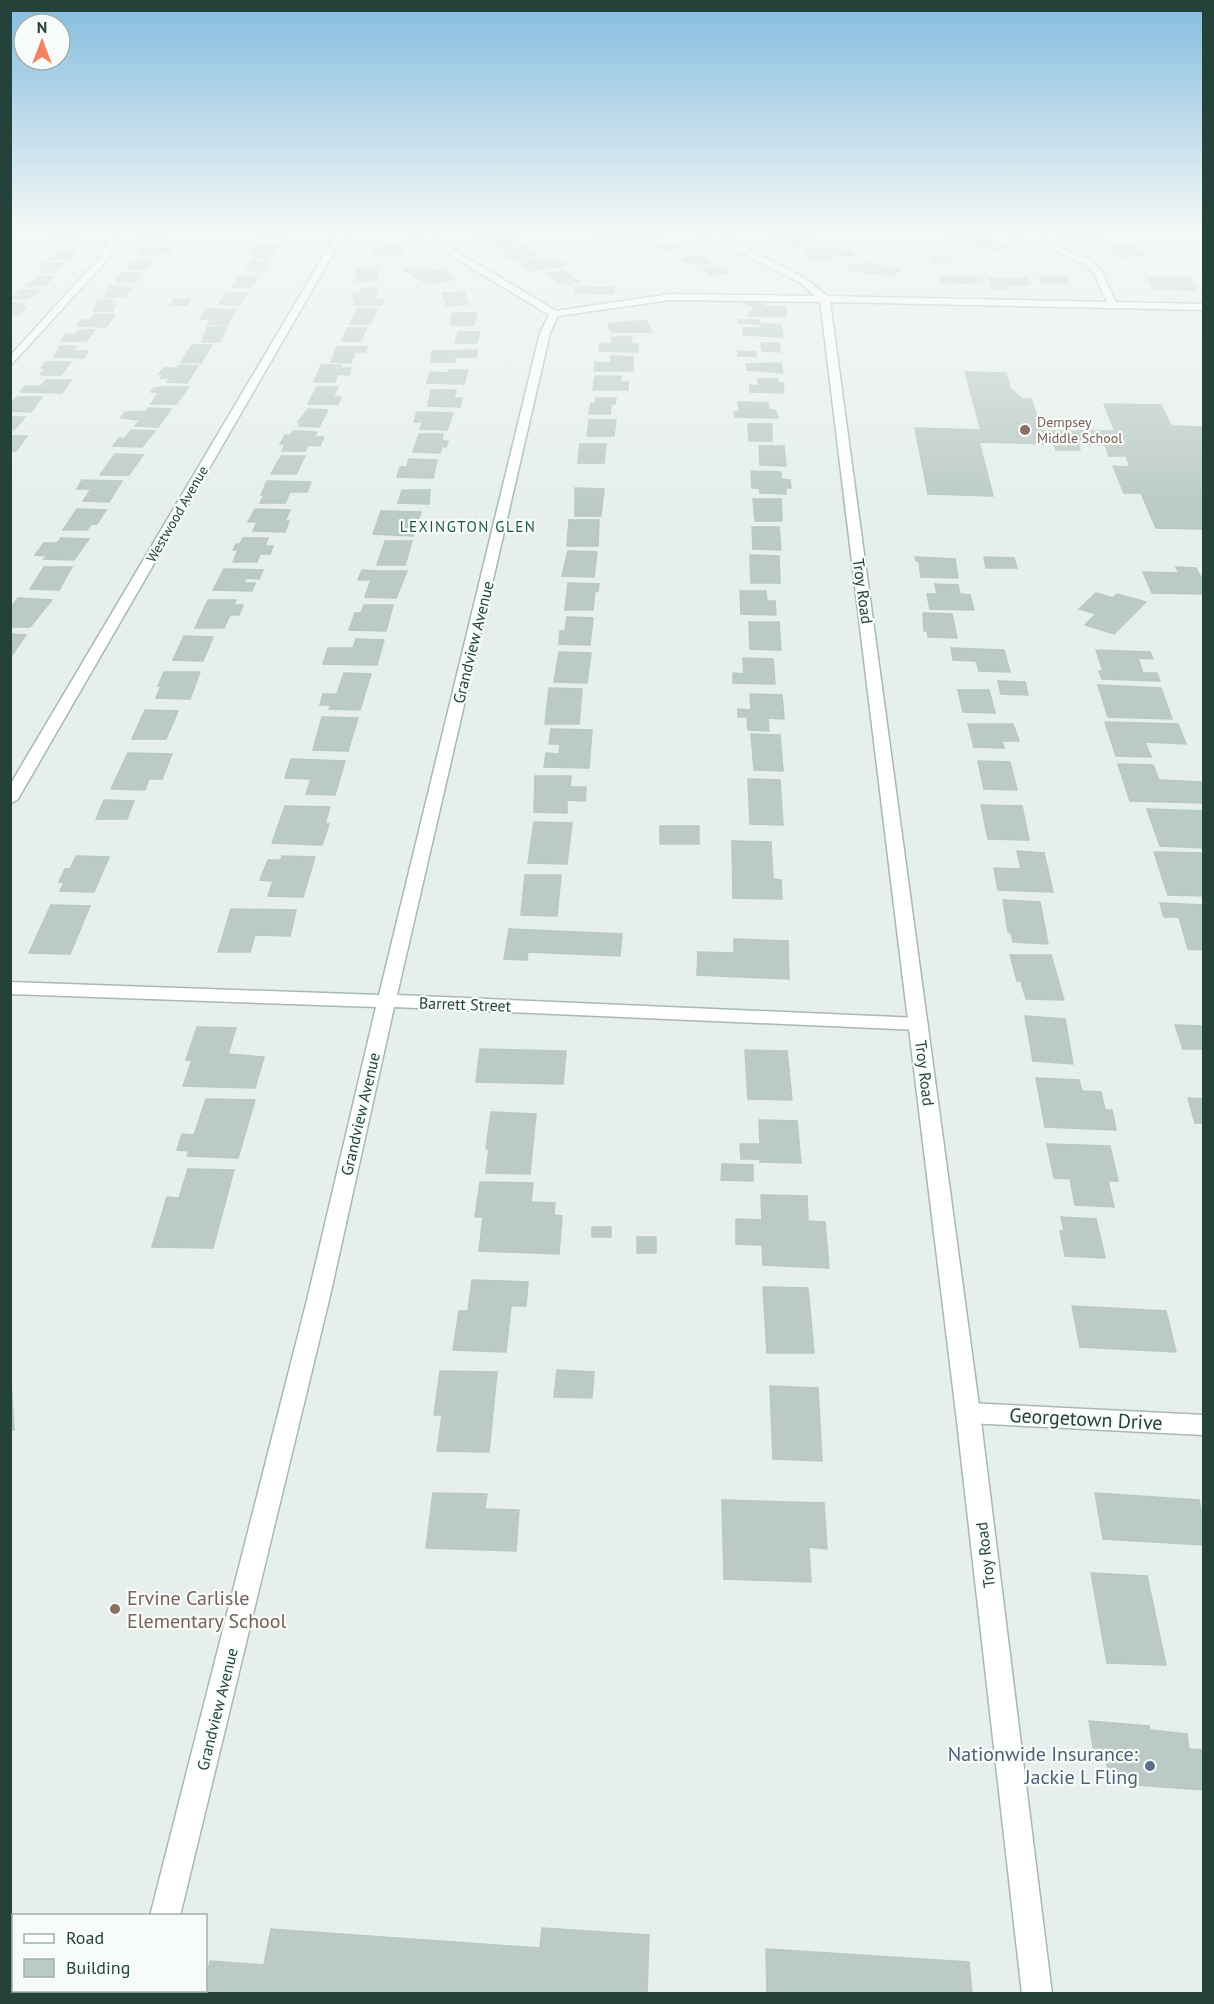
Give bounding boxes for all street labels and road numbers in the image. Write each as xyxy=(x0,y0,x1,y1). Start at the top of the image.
street label: Westwood Avenue xyxy=(142,463,212,565)
street label: Troy Road xyxy=(849,557,877,625)
street label: Grandview Avenue xyxy=(448,579,498,705)
street label: Barrett Street xyxy=(419,992,512,1016)
street label: Troy Road xyxy=(911,1039,939,1107)
street label: Grandview Avenue xyxy=(336,1051,384,1177)
street label: Georgetown Drive xyxy=(1009,1402,1163,1436)
street label: Troy Road xyxy=(971,1521,999,1589)
street label: Grandview Avenue xyxy=(192,1646,242,1772)

